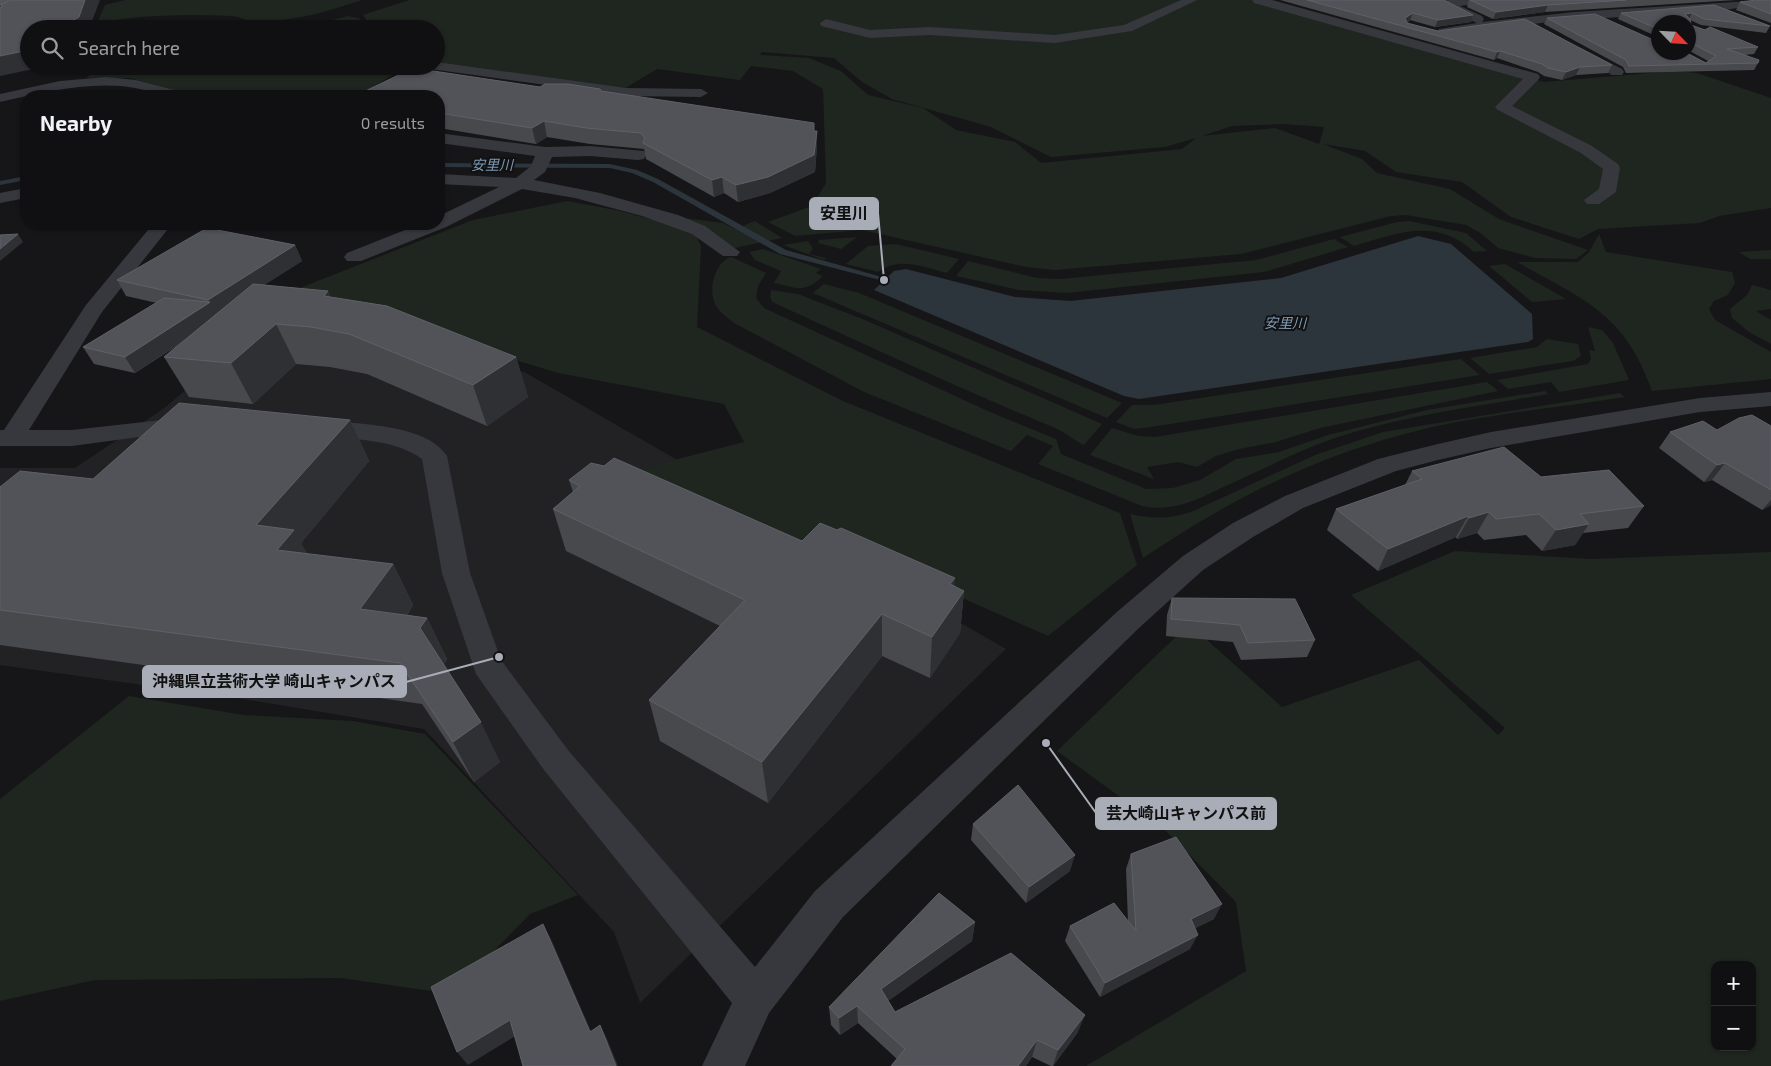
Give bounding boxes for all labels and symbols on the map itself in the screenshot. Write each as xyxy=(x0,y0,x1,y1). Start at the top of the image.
north arrow xyxy=(1651,15,1696,60)
water label: 安里川 xyxy=(471,156,515,173)
callout: 安里川 xyxy=(810,198,878,229)
text: 安里川 xyxy=(820,203,868,222)
water label: 安里川 xyxy=(1264,314,1308,331)
callout: 沖縄県立芸術大学 崎山キャンパス xyxy=(143,666,406,697)
text: 沖縄県立芸術大学 崎山キャンパス xyxy=(152,671,396,690)
callout: 芸大崎山キャンパス前 xyxy=(1096,798,1276,829)
text: 芸大崎山キャンパス前 xyxy=(1106,803,1266,822)

